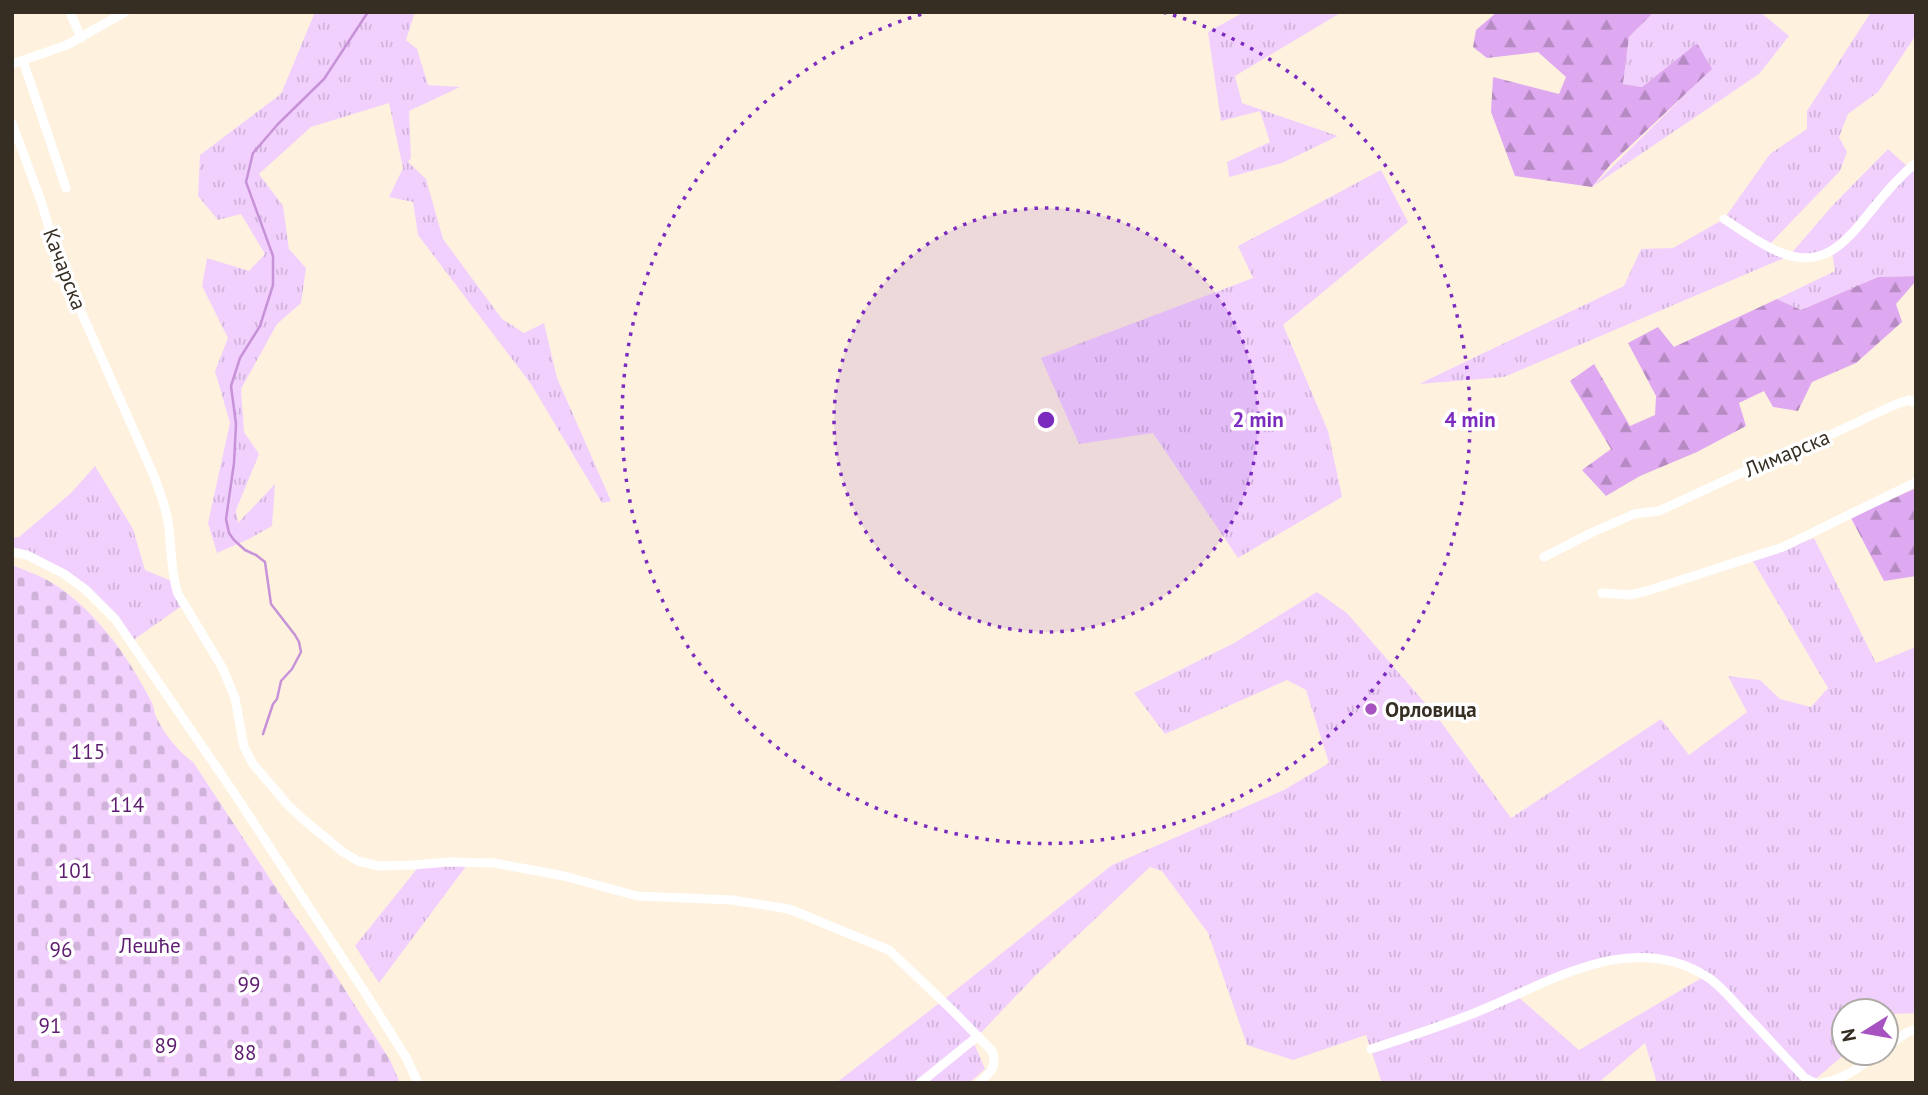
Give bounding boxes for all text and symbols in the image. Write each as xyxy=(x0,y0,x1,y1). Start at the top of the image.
street label: Качарска xyxy=(37,224,93,314)
text: 2 min xyxy=(1232,406,1284,433)
text: 4 min xyxy=(1444,406,1496,433)
centre of rings xyxy=(1034,408,1058,432)
street label: Лимарска xyxy=(1739,423,1834,483)
place label: Орловица xyxy=(1385,696,1477,723)
marker: Орловица xyxy=(1363,701,1379,717)
park label: 115 xyxy=(71,738,105,765)
park label: 114 xyxy=(110,791,144,818)
park label: 101 xyxy=(58,857,92,884)
park label: Лешће xyxy=(118,932,181,959)
park label: 96 xyxy=(50,936,72,963)
park label: 99 xyxy=(238,971,260,998)
north arrow xyxy=(1830,997,1900,1067)
park label: 91 xyxy=(39,1012,61,1039)
text: N xyxy=(1835,1027,1861,1044)
park label: 89 xyxy=(155,1032,177,1059)
park label: 88 xyxy=(234,1039,256,1066)

